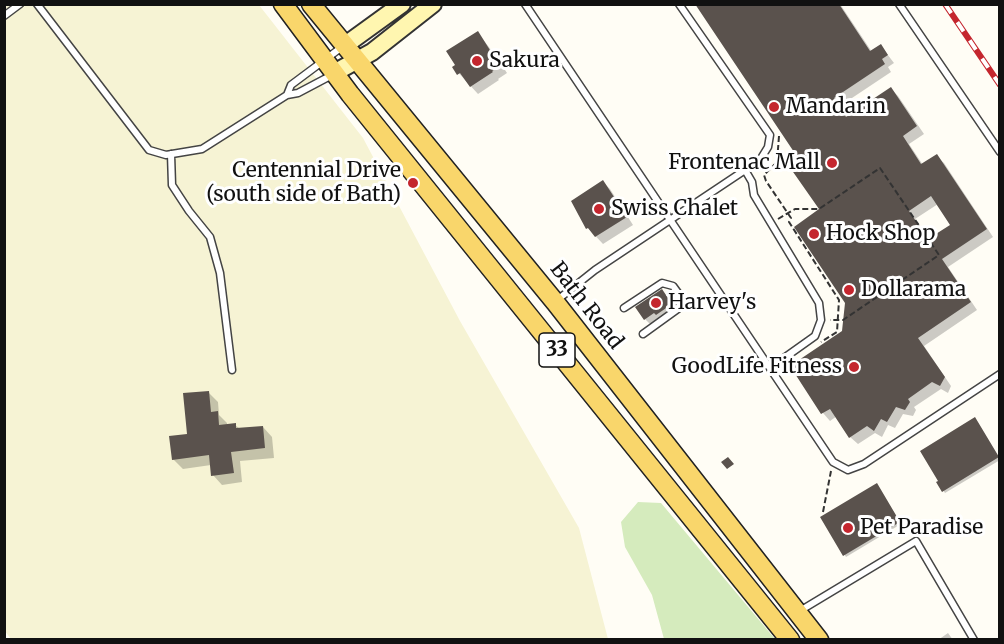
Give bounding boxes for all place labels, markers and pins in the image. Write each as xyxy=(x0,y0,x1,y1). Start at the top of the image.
place label: Sakura xyxy=(489,48,560,74)
marker: Sakura xyxy=(470,54,484,68)
place label: Mandarin xyxy=(786,94,886,120)
marker: Mandarin xyxy=(767,100,781,114)
place label: Frontenac Mall xyxy=(668,150,820,176)
marker: Frontenac Mall xyxy=(825,156,839,170)
place label: Centennial Drive (south side of Bath) xyxy=(206,158,401,208)
marker: Centennial Drive (south side of Bath) xyxy=(406,176,420,190)
place label: Swiss Chalet xyxy=(611,196,738,222)
marker: Swiss Chalet xyxy=(592,202,606,216)
place label: Hock Shop xyxy=(826,221,935,247)
marker: Hock Shop xyxy=(807,227,821,241)
place label: Dollarama xyxy=(861,277,966,303)
marker: Dollarama xyxy=(842,283,856,297)
place label: Harvey's xyxy=(668,290,756,316)
marker: Harvey's xyxy=(649,296,663,310)
place label: GoodLife Fitness xyxy=(672,354,842,380)
marker: GoodLife Fitness xyxy=(847,360,861,374)
place label: Pet Paradise xyxy=(860,515,983,541)
marker: Pet Paradise xyxy=(841,521,855,535)

